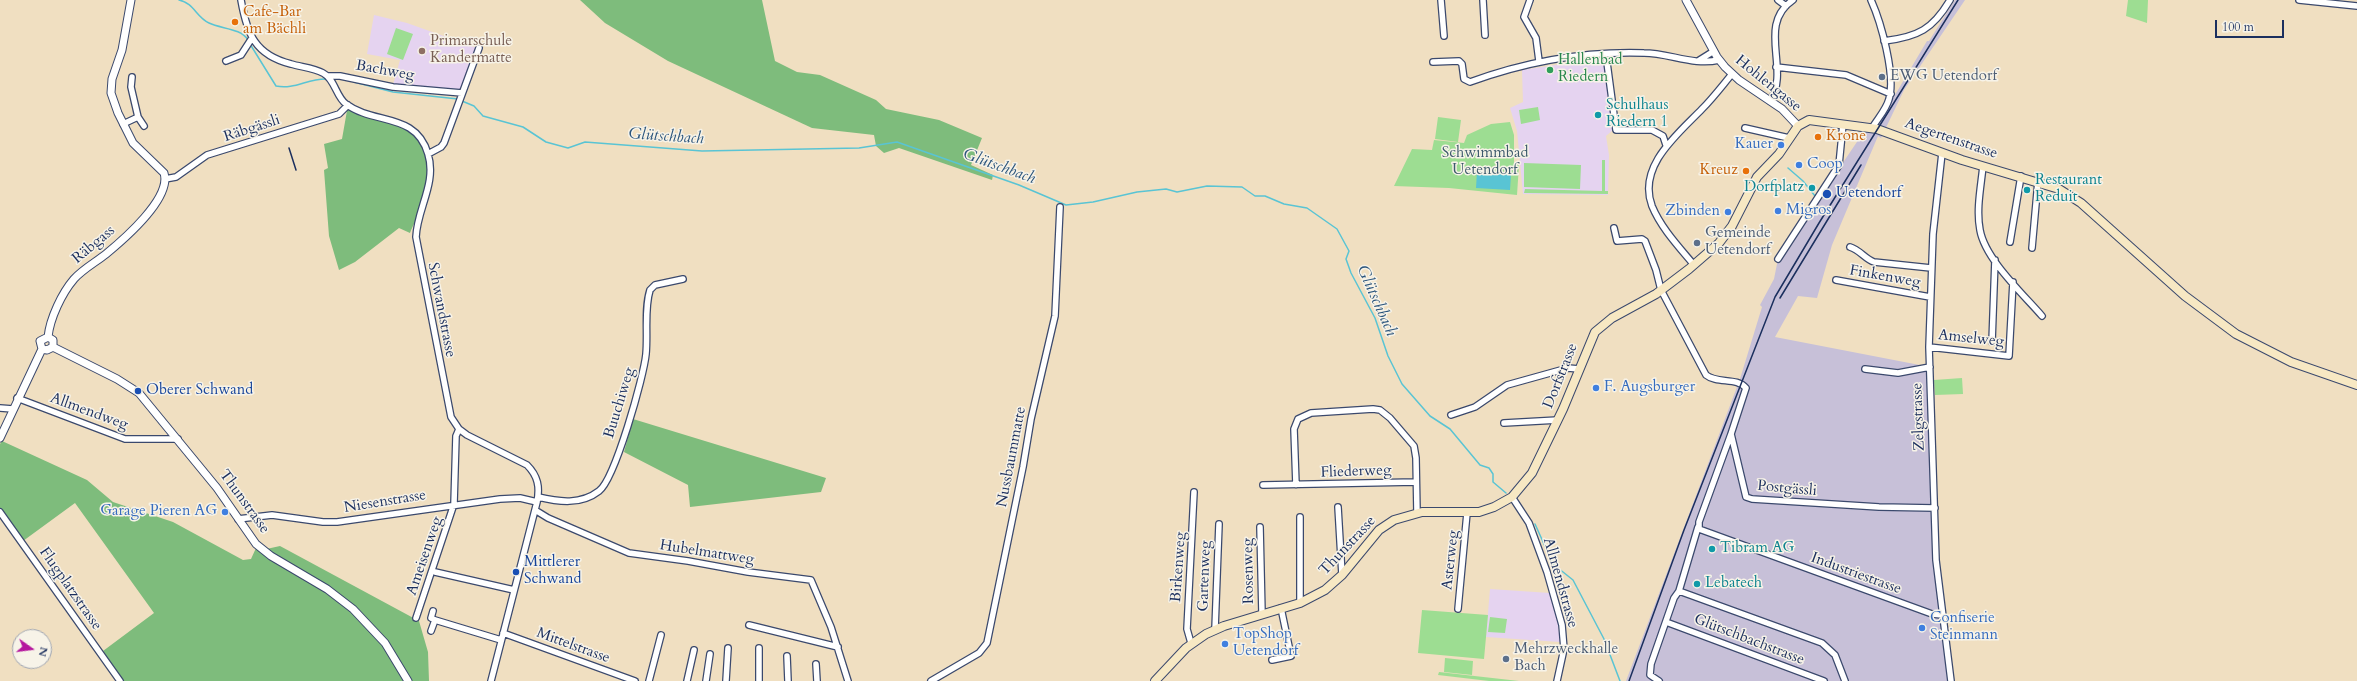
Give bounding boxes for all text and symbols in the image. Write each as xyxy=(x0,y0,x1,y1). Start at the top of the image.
place label: Cafe-Bar am Bächli xyxy=(243,4,306,39)
scale bar xyxy=(2217,12,2286,38)
marker: Cafe-Bar am Bächli xyxy=(230,17,240,27)
text: 100 m xyxy=(2222,19,2254,35)
place label: Primarschule Kandermatte xyxy=(430,33,512,68)
marker: Primarschule Kandermatte xyxy=(417,46,427,56)
place label: Hallenbad Riedern xyxy=(1558,52,1623,87)
street label: Hohlengasse xyxy=(1731,52,1805,116)
street label: Bachweg xyxy=(354,57,416,85)
marker: Hallenbad Riedern xyxy=(1545,65,1555,75)
place label: EWG Uetendorf xyxy=(1890,68,1997,86)
marker: EWG Uetendorf xyxy=(1877,72,1887,82)
place label: Schulhaus Riedern 1 xyxy=(1606,97,1669,132)
marker: Schulhaus Riedern 1 xyxy=(1593,110,1603,120)
street label: Räbgässli xyxy=(222,111,282,147)
street label: Aegertenstrasse xyxy=(1902,115,2000,163)
water label: Glütschbach xyxy=(628,125,704,149)
place label: Krone xyxy=(1826,128,1866,146)
marker: Krone xyxy=(1813,132,1823,142)
place label: Kauer xyxy=(1735,136,1773,154)
marker: Kauer xyxy=(1776,140,1786,150)
water label: Glütschbach xyxy=(960,145,1038,189)
park label: Schwimmbad Uetendorf xyxy=(1442,145,1528,180)
place label: Coop xyxy=(1807,156,1843,174)
marker: Coop xyxy=(1794,160,1804,170)
place label: Kreuz xyxy=(1700,162,1738,180)
marker: Kreuz xyxy=(1741,166,1751,176)
place label: Restaurant Reduit xyxy=(2035,172,2102,207)
place label: Dorfplatz xyxy=(1744,179,1804,197)
marker: Dorfplatz xyxy=(1807,183,1817,193)
place label: Uetendorf xyxy=(1836,185,1901,203)
marker: Restaurant Reduit xyxy=(2022,185,2032,195)
marker: Uetendorf xyxy=(1821,188,1833,200)
place label: Migros xyxy=(1786,202,1831,220)
place label: Zbinden xyxy=(1665,203,1720,221)
marker: Migros xyxy=(1773,206,1783,216)
marker: Zbinden xyxy=(1723,207,1733,217)
street label: Räbgass xyxy=(69,222,119,268)
place label: Gemeinde Uetendorf xyxy=(1705,225,1771,260)
marker: Gemeinde Uetendorf xyxy=(1692,238,1702,248)
street label: Schwandstrasse xyxy=(423,261,459,359)
street label: Finkenweg xyxy=(1848,262,1922,292)
water label: Glütschbach xyxy=(1352,263,1400,339)
street label: Amselweg xyxy=(1937,327,2005,351)
street label: Dorfstrasse xyxy=(1540,341,1582,411)
street label: Buuchiweg xyxy=(601,365,639,441)
place label: F. Augsburger xyxy=(1604,379,1695,397)
place label: Oberer Schwand xyxy=(146,382,253,400)
marker: F. Augsburger xyxy=(1591,383,1601,393)
street label: Zelgstrasse xyxy=(1909,383,1929,451)
marker: Oberer Schwand xyxy=(133,386,143,396)
street label: Allmendweg xyxy=(48,390,130,434)
street label: Nussbaummatte xyxy=(993,405,1031,509)
street label: Fliederweg xyxy=(1320,462,1392,482)
street label: Thunstrasse xyxy=(215,467,273,537)
street label: Postgässli xyxy=(1756,477,1818,501)
street label: Niesenstrasse xyxy=(343,487,427,517)
place label: Garage Pieren AG xyxy=(100,503,217,521)
marker: Garage Pieren AG xyxy=(220,507,230,517)
street label: Thunstrasse xyxy=(1316,513,1380,579)
street label: Ameisenweg xyxy=(403,514,447,598)
street label: Asterweg xyxy=(1439,529,1463,591)
street label: Birkenweg xyxy=(1168,531,1190,603)
street label: Allmendstrasse xyxy=(1539,536,1581,630)
street label: Hubelmattweg xyxy=(659,537,755,569)
street label: Rosenweg xyxy=(1239,538,1259,604)
street label: Gartenweg xyxy=(1195,540,1215,612)
place label: Tibram AG xyxy=(1720,540,1794,558)
street label: Flugplatzstrasse xyxy=(35,544,105,634)
marker: Tibram AG xyxy=(1707,544,1717,554)
street label: Industriestrasse xyxy=(1808,549,1904,599)
place label: Mittlerer Schwand xyxy=(524,554,582,589)
marker: Mittlerer Schwand xyxy=(511,567,521,577)
place label: Lebatech xyxy=(1705,575,1762,593)
marker: Lebatech xyxy=(1692,579,1702,589)
place label: Confiserie Steinmann xyxy=(1930,610,1998,645)
street label: Glütschbachstrasse xyxy=(1691,611,1807,669)
marker: Confiserie Steinmann xyxy=(1917,623,1927,633)
street label: Mittelstrasse xyxy=(534,624,612,668)
place label: TopShop Uetendorf xyxy=(1233,626,1298,661)
north arrow xyxy=(12,629,52,669)
marker: TopShop Uetendorf xyxy=(1220,639,1230,649)
place label: Mehrzweckhalle Bach xyxy=(1514,641,1618,676)
text: N xyxy=(35,645,52,658)
marker: Mehrzweckhalle Bach xyxy=(1501,654,1511,664)

